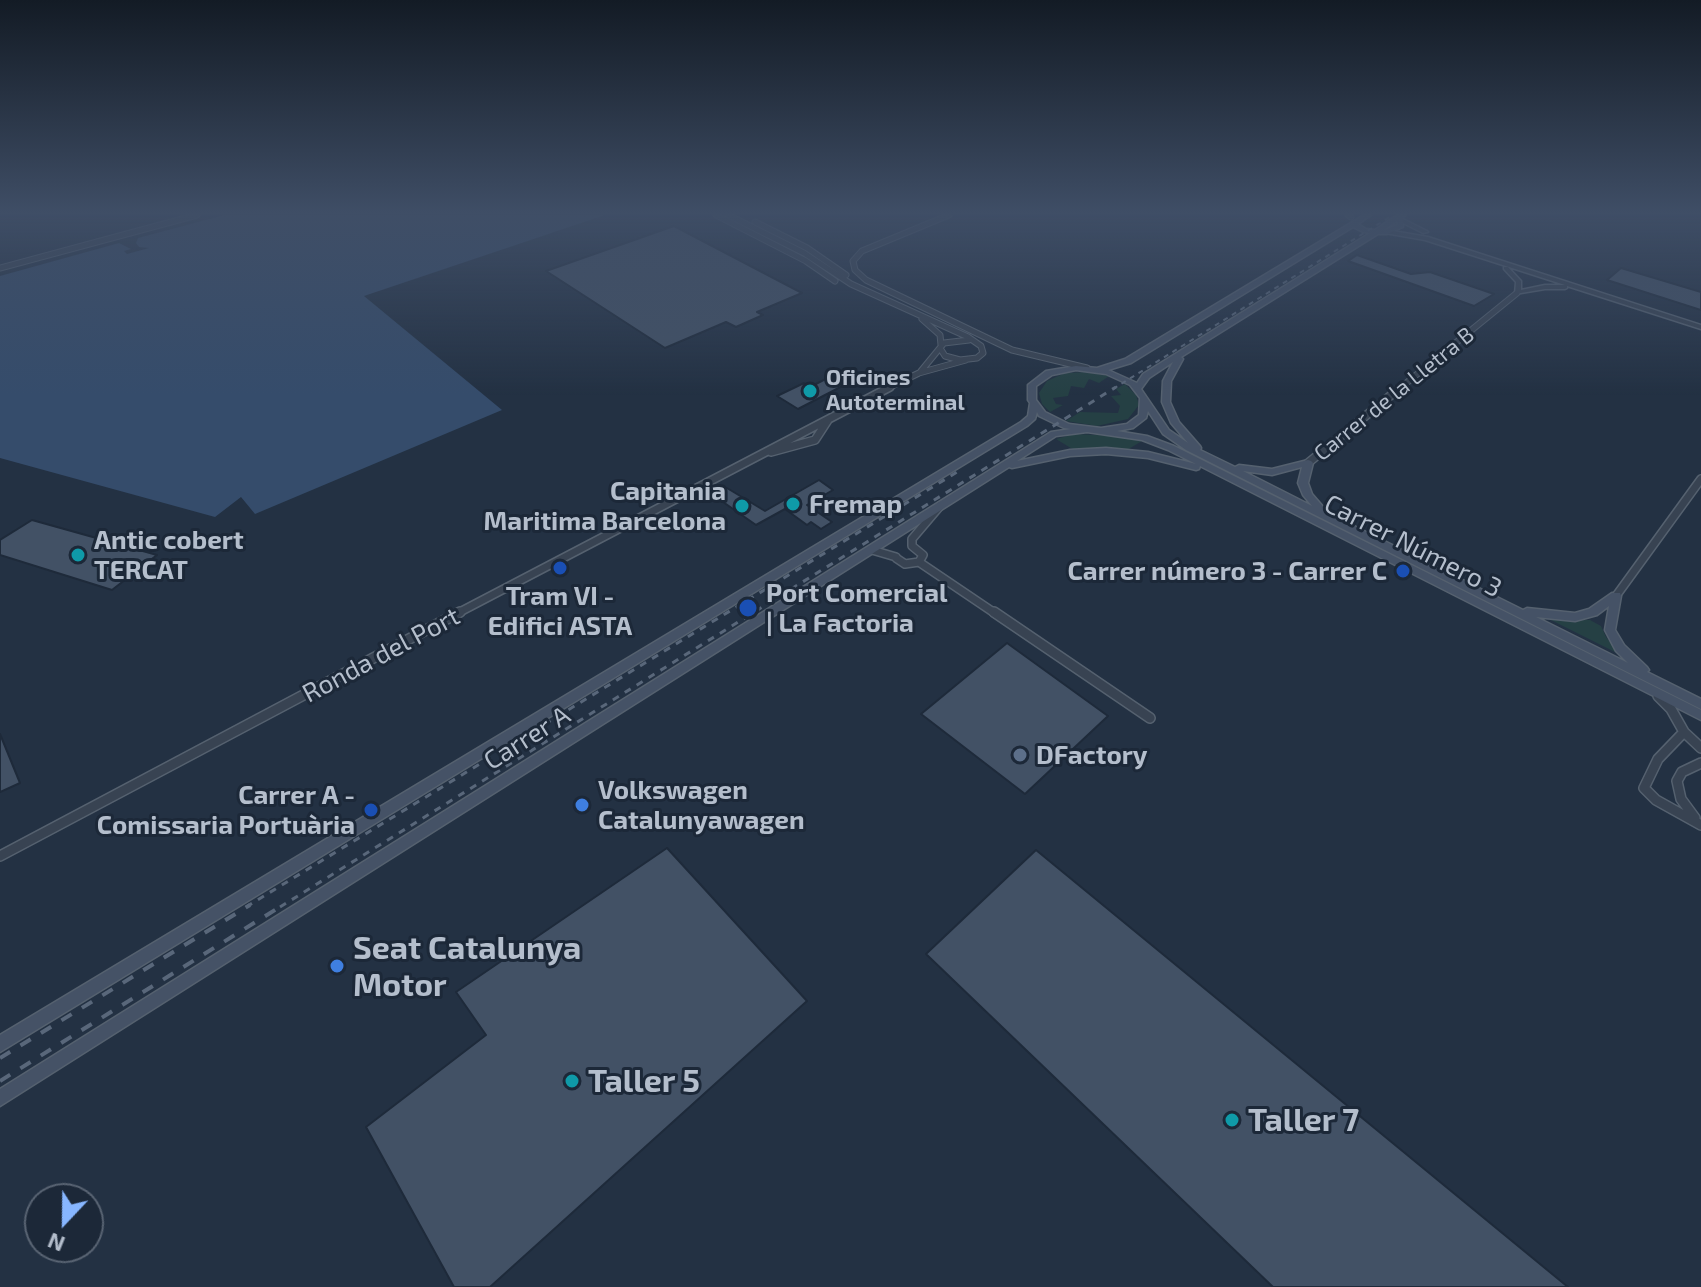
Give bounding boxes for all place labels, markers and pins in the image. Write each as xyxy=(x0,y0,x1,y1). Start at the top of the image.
place label: Oficines Autoterminal xyxy=(826,365,965,416)
marker: Oficines Autoterminal xyxy=(801,382,819,400)
place label: Capitania Maritima Barcelona xyxy=(484,475,726,536)
place label: Fremap xyxy=(809,488,902,520)
marker: Fremap xyxy=(784,495,802,513)
marker: Capitania Maritima Barcelona xyxy=(733,497,751,515)
place label: Antic cobert TERCAT xyxy=(94,524,244,586)
marker: Antic cobert TERCAT xyxy=(69,546,87,564)
place label: Carrer número 3 - Carrer C xyxy=(1068,555,1387,587)
marker: Tram VI - Edifici ASTA xyxy=(551,559,569,577)
marker: Carrer número 3 - Carrer C xyxy=(1394,562,1412,580)
place label: Port Comercial | La Factoria xyxy=(766,577,948,638)
place label: Tram VI - Edifici ASTA xyxy=(488,580,632,642)
marker: Port Comercial | La Factoria xyxy=(737,597,759,619)
place label: DFactory xyxy=(1036,739,1148,771)
marker: DFactory xyxy=(1011,746,1029,764)
place label: Volkswagen Catalunyawagen xyxy=(598,774,805,836)
place label: Carrer A - Comissaria Portuària xyxy=(97,779,355,840)
marker: Volkswagen Catalunyawagen xyxy=(573,796,591,814)
marker: Carrer A - Comissaria Portuària xyxy=(362,801,380,819)
place label: Seat Catalunya Motor xyxy=(353,929,581,1004)
marker: Seat Catalunya Motor xyxy=(328,957,346,975)
place label: Taller 5 xyxy=(588,1062,700,1100)
marker: Taller 5 xyxy=(563,1072,581,1090)
place label: Taller 7 xyxy=(1248,1101,1359,1139)
marker: Taller 7 xyxy=(1223,1111,1241,1129)

